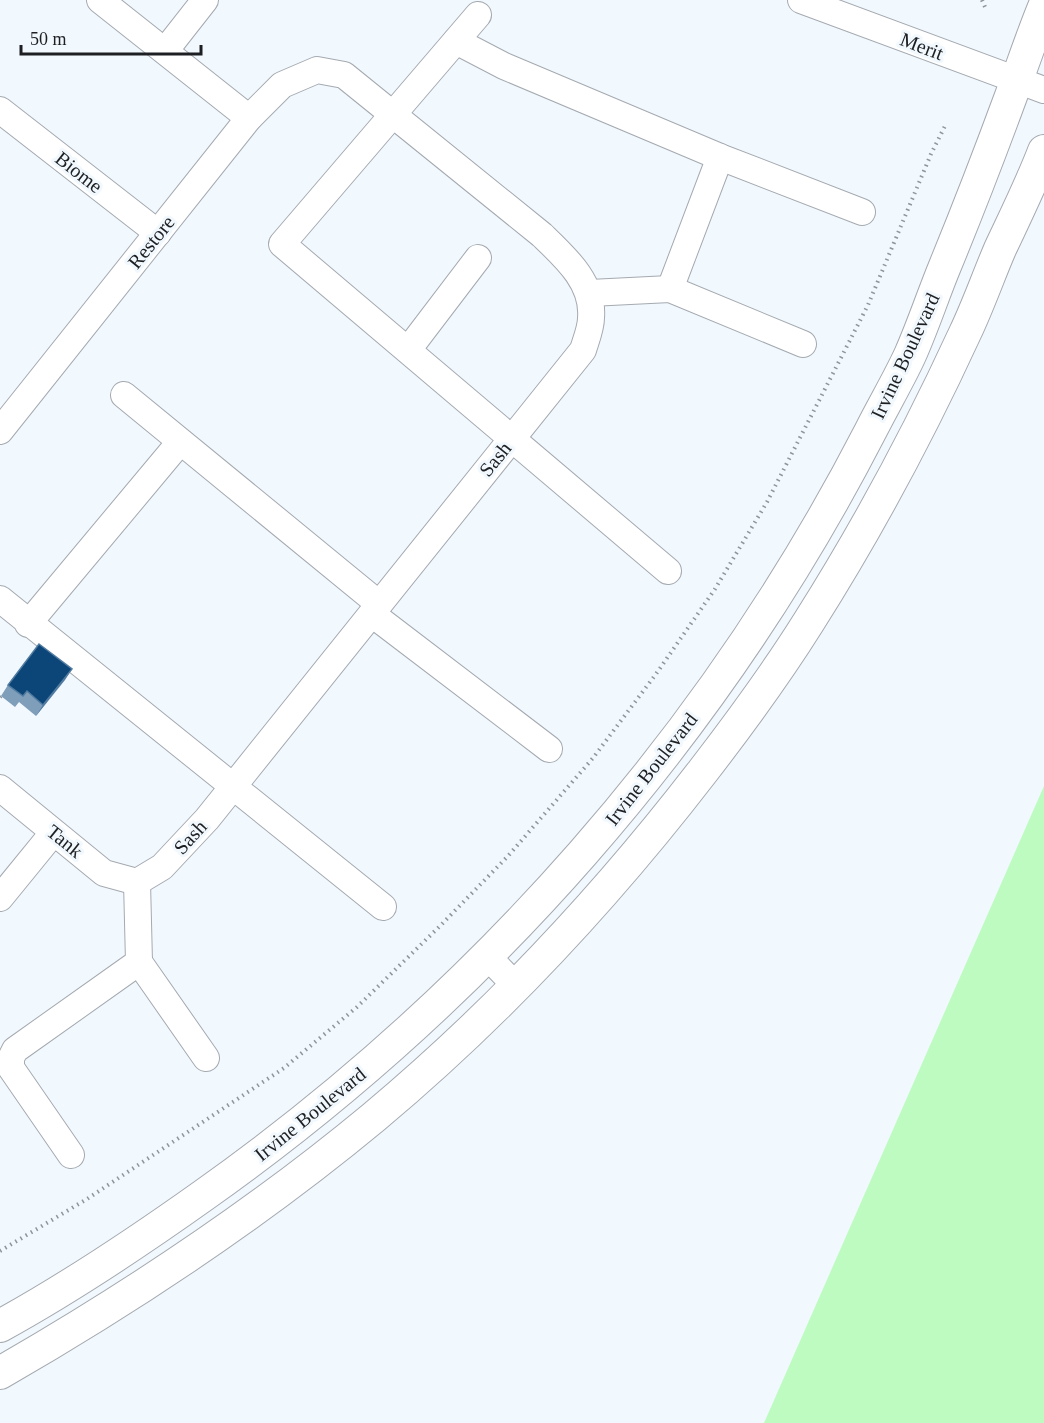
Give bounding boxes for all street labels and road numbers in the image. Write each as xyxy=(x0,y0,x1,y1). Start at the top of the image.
street label: Merit xyxy=(897,28,947,64)
street label: Biome xyxy=(51,147,107,197)
street label: Restore xyxy=(123,211,179,273)
street label: Irvine Boulevard xyxy=(866,290,944,422)
street label: Sash xyxy=(475,437,515,481)
street label: Irvine Boulevard xyxy=(600,709,702,829)
street label: Sash xyxy=(169,816,211,858)
street label: Tank xyxy=(43,820,87,862)
street label: Irvine Boulevard xyxy=(250,1063,370,1165)

